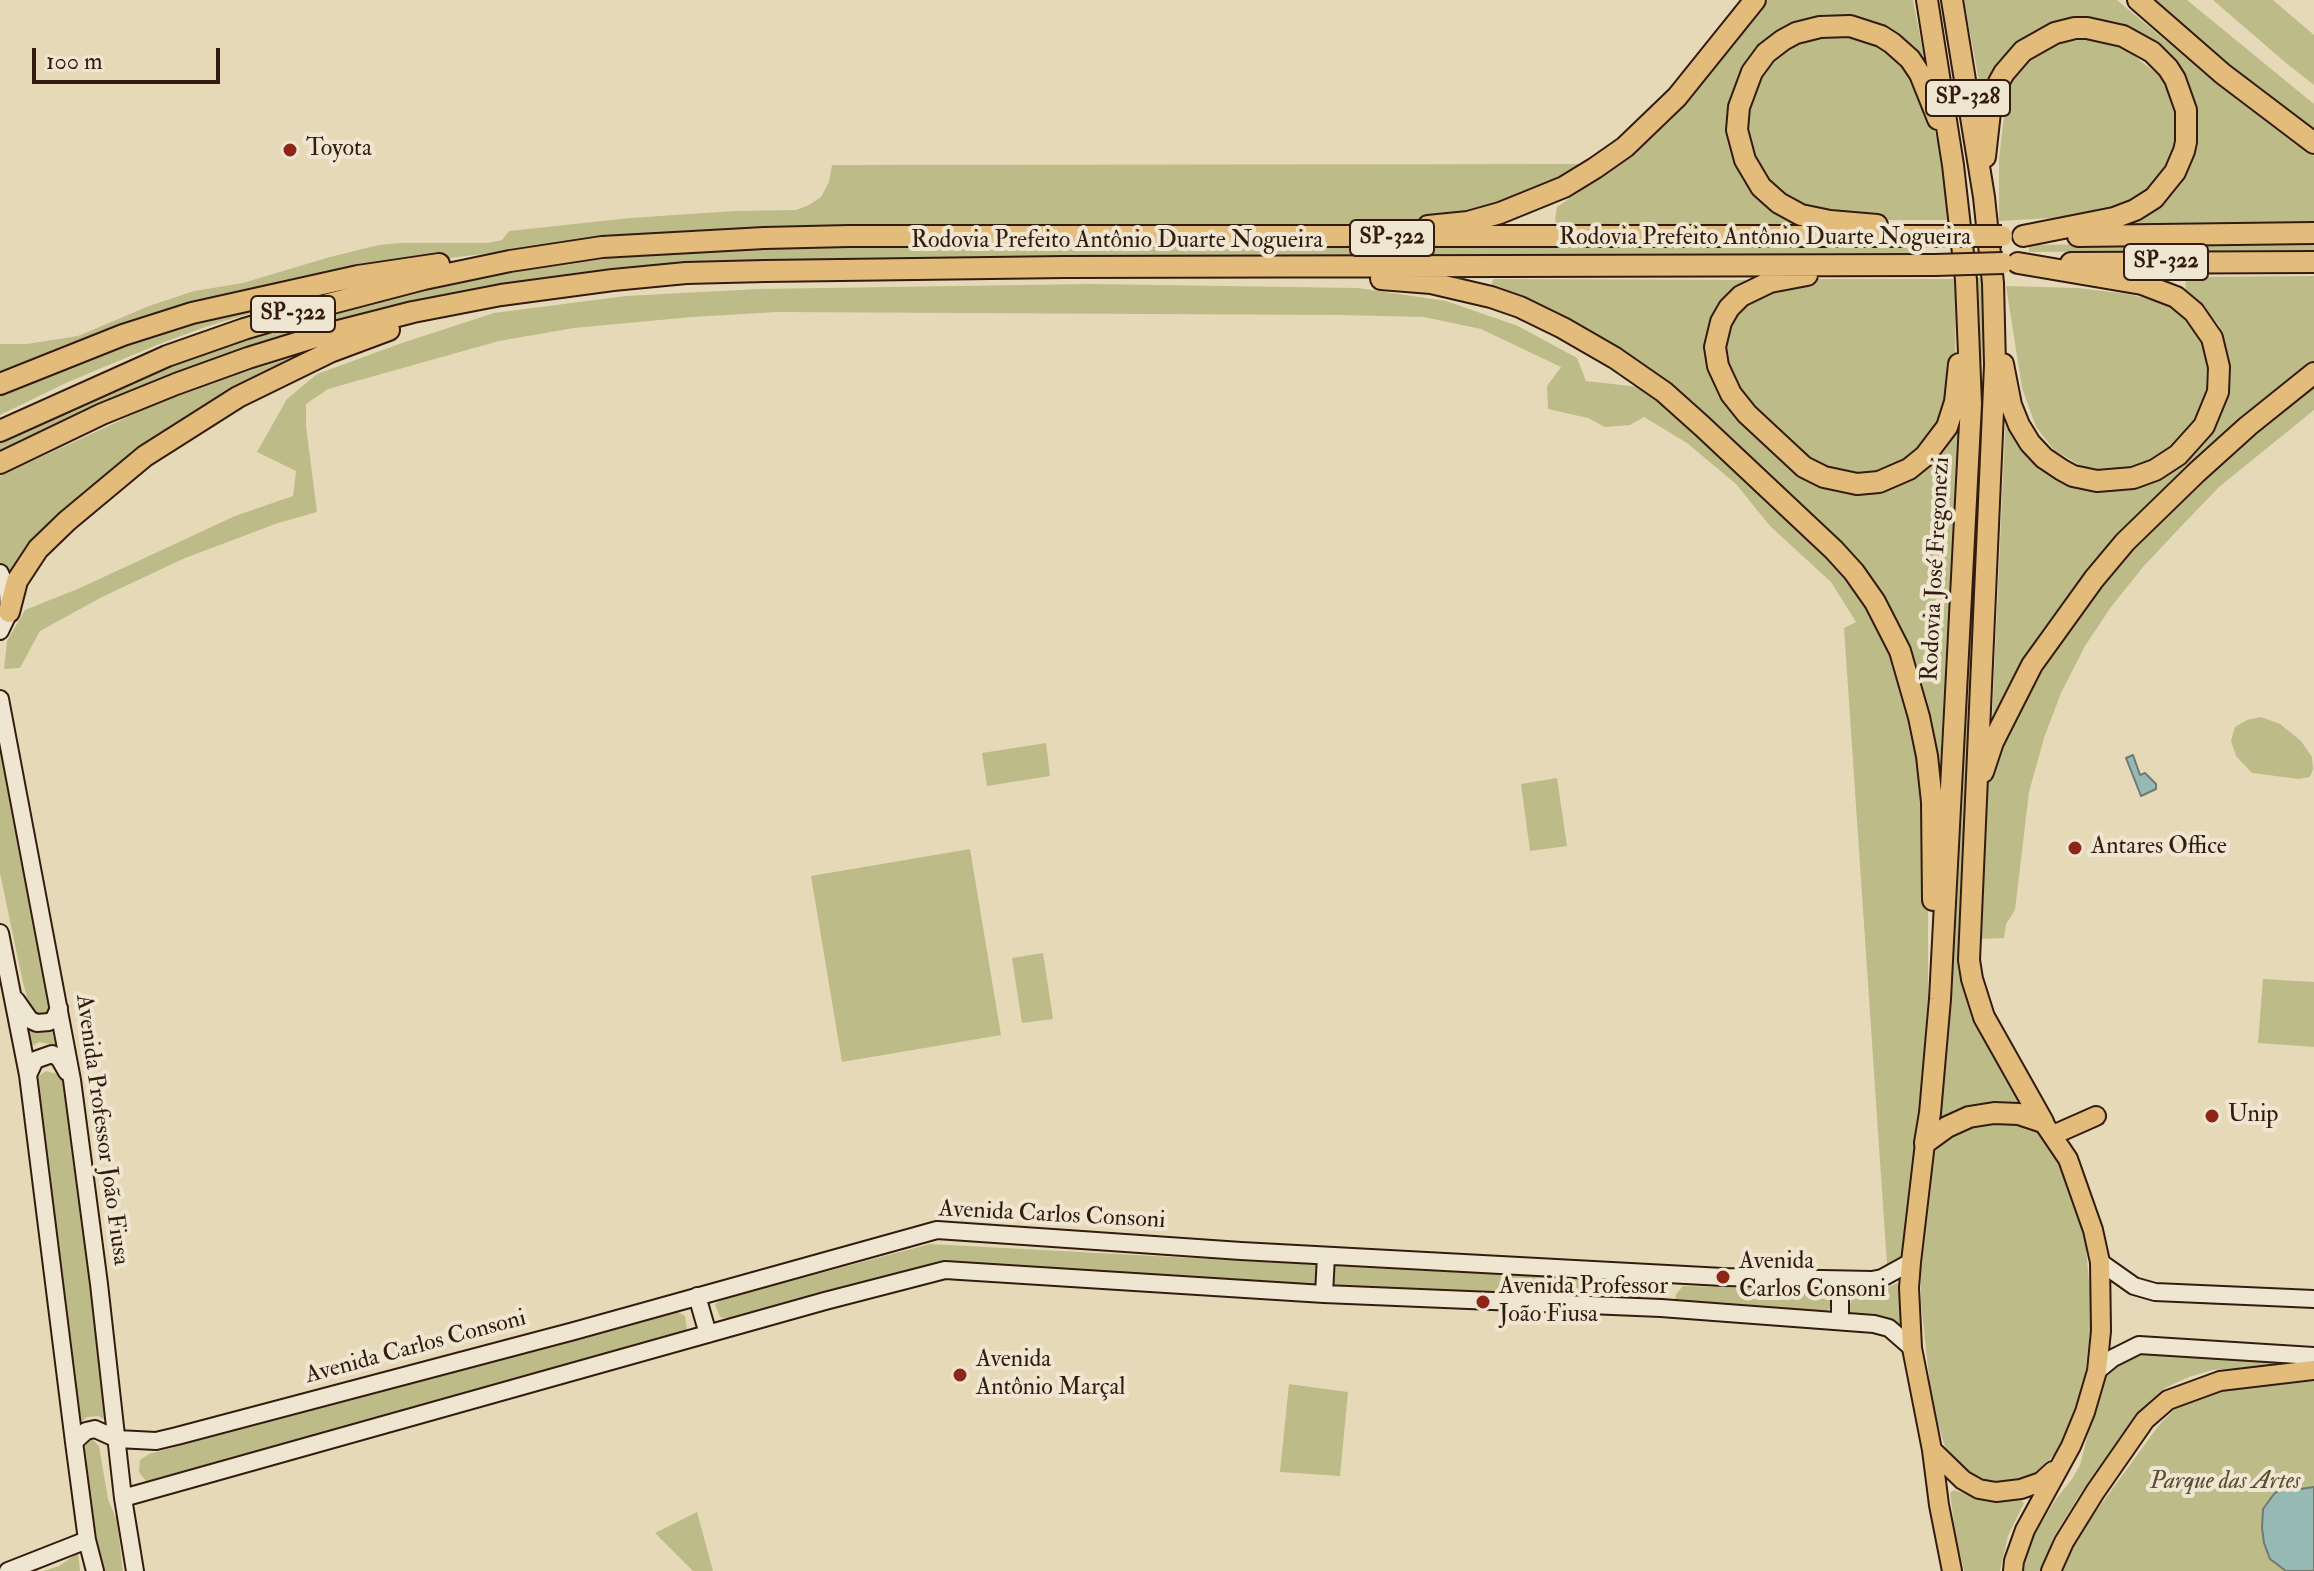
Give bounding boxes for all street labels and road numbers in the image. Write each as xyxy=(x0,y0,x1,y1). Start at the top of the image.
road number: SP-328 xyxy=(1926,80,2010,116)
road number: SP-322 xyxy=(1350,220,1434,256)
street label: Rodovia Prefeito Antônio Duarte Nogueira xyxy=(1559,225,1971,253)
street label: Rodovia Prefeito Antônio Duarte Nogueira xyxy=(911,228,1323,256)
road number: SP-322 xyxy=(2124,244,2208,280)
road number: SP-322 xyxy=(251,296,335,332)
street label: Rodovia José Fregonezi xyxy=(1917,456,1957,682)
street label: Avenida Professor João Fiusa xyxy=(68,993,134,1267)
street label: Avenida Carlos Consoni xyxy=(938,1196,1166,1236)
street label: Avenida Carlos Consoni xyxy=(302,1305,530,1391)

